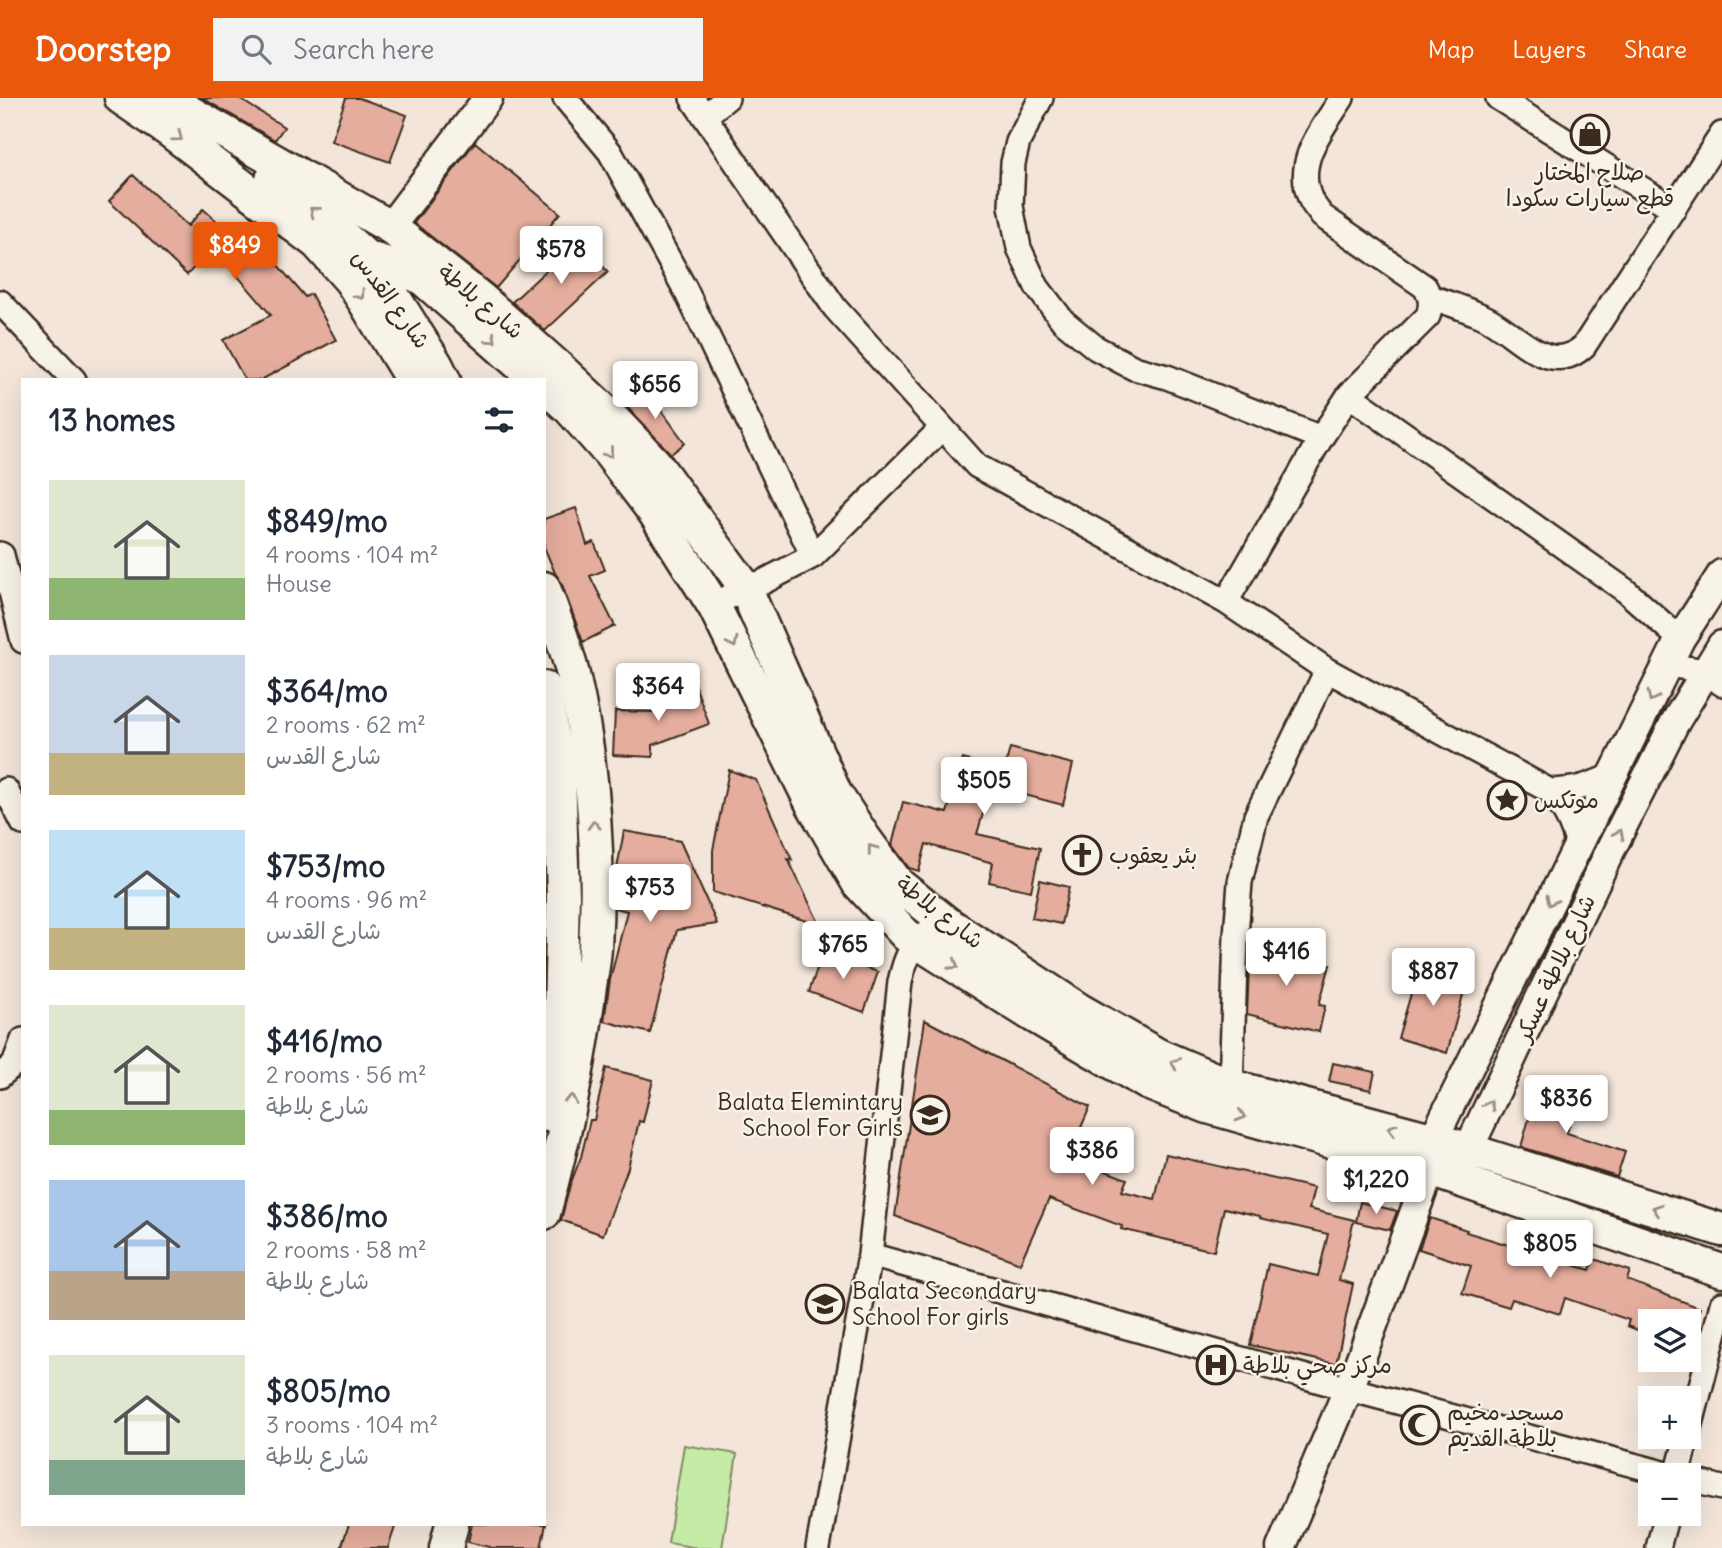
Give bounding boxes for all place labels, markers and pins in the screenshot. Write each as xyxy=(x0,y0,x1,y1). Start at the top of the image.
shop icon: صلاح المختار قطع سيارات سكودا xyxy=(1569,113,1611,155)
place label: صلاح المختار قطع سيارات سكودا xyxy=(1506,157,1674,215)
pin: $849 xyxy=(194,222,276,282)
pin: $578 xyxy=(520,226,602,286)
pin: $656 xyxy=(614,362,696,421)
pin: $364 xyxy=(617,664,699,723)
pin: $505 xyxy=(943,758,1025,817)
place icon: موتكس xyxy=(1486,779,1528,821)
place label: موتكس xyxy=(1534,785,1599,814)
church icon: بئر يعقوب xyxy=(1061,834,1103,876)
place label: بئر يعقوب xyxy=(1109,840,1198,870)
pin: $753 xyxy=(609,864,691,924)
pin: $765 xyxy=(802,922,884,981)
pin: $416 xyxy=(1245,928,1327,988)
pin: $887 xyxy=(1392,948,1474,1008)
pin: $836 xyxy=(1525,1076,1607,1135)
place label: Balata Elemintary School For Girls xyxy=(717,1087,903,1142)
school or university icon: Balata Elemintary School For Girls xyxy=(909,1094,951,1136)
pin: $386 xyxy=(1051,1128,1133,1187)
pin: $1,220 xyxy=(1319,1156,1433,1216)
pin: $805 xyxy=(1509,1220,1591,1280)
place label: Balata Secondary School For girls xyxy=(852,1276,1037,1331)
school or university icon: Balata Secondary School For girls xyxy=(804,1283,846,1325)
hospital icon: مركز صحي بلاطة xyxy=(1195,1344,1237,1386)
place label: مركز صحي بلاطة xyxy=(1243,1350,1392,1386)
place label: مسجد مخيم بلاطة القديم xyxy=(1447,1397,1565,1456)
mosque icon: مسجد مخيم بلاطة القديم xyxy=(1399,1404,1441,1446)

